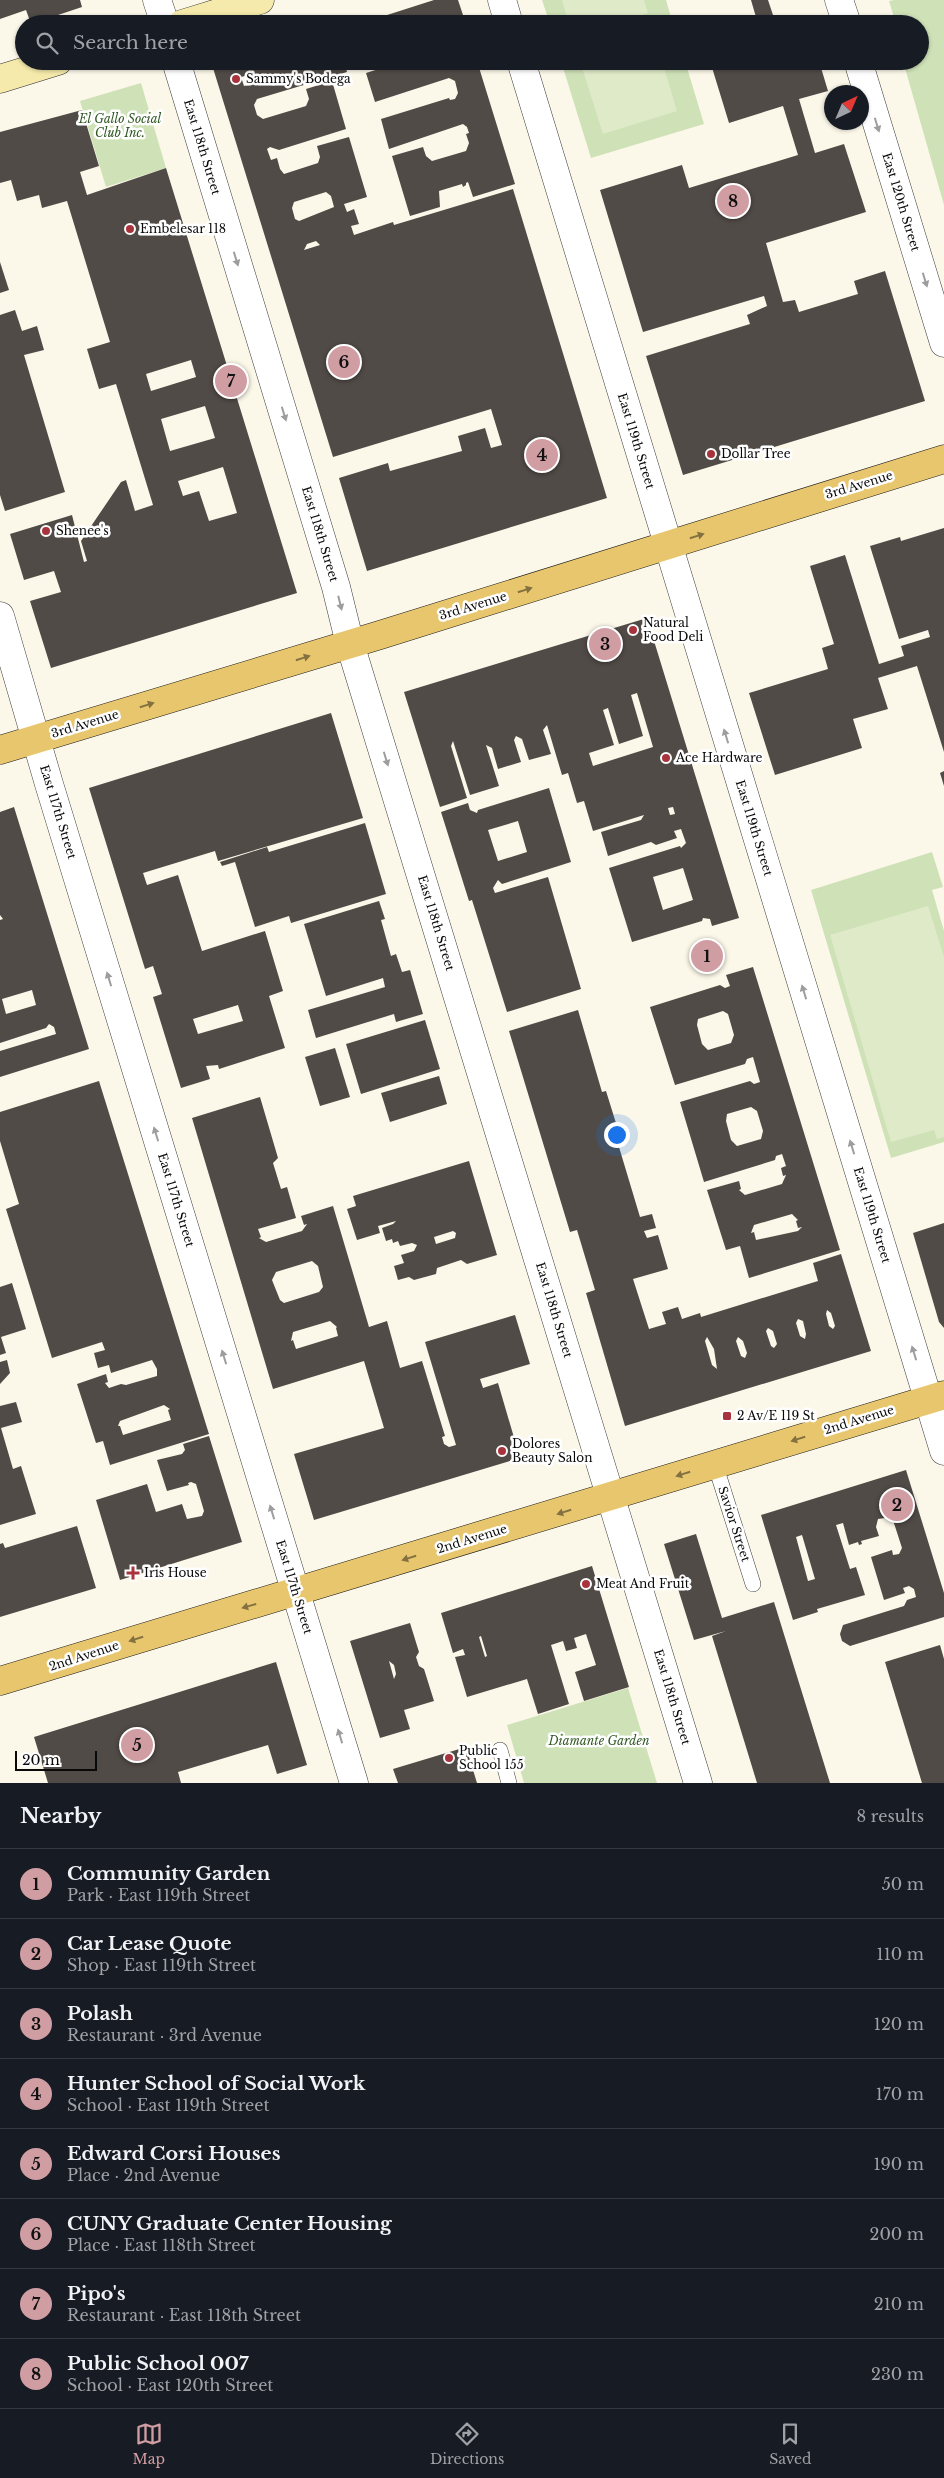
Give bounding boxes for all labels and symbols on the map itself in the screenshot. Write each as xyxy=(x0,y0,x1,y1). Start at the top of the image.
place label: Sammy's Bodega xyxy=(246,71,351,86)
marker: Sammy's Bodega xyxy=(230,73,242,85)
north arrow xyxy=(824,85,869,130)
street label: East 118th Street xyxy=(181,97,224,197)
park label: El Gallo Social Club Inc. xyxy=(78,111,161,140)
one-way arrow xyxy=(874,117,882,132)
street label: East 120th Street xyxy=(879,151,924,253)
pin: 8 xyxy=(717,182,749,220)
place label: Embelesar 118 xyxy=(140,221,226,236)
marker: Embelesar 118 xyxy=(124,223,136,235)
one-way arrow xyxy=(233,251,241,266)
one-way arrow xyxy=(921,273,929,288)
pin: 6 xyxy=(328,343,360,381)
pin: 7 xyxy=(215,362,247,400)
street label: East 119th Street xyxy=(615,391,658,491)
one-way arrow xyxy=(280,407,288,422)
pin: 4 xyxy=(526,436,558,474)
place label: Dollar Tree xyxy=(721,446,791,461)
marker: Dollar Tree xyxy=(705,448,717,460)
street label: 3rd Avenue xyxy=(823,467,895,502)
street label: East 118th Street xyxy=(299,484,342,584)
place label: Shenee's xyxy=(56,523,109,538)
marker: Shenee's xyxy=(40,525,52,537)
one-way arrow xyxy=(689,532,704,540)
one-way arrow xyxy=(517,585,532,593)
street label: 3rd Avenue xyxy=(437,588,509,623)
one-way arrow xyxy=(336,596,344,611)
place label: Natural Food Deli xyxy=(643,615,703,644)
marker: Natural Food Deli xyxy=(627,624,639,636)
pin: 3 xyxy=(589,625,621,663)
one-way arrow xyxy=(295,654,310,661)
one-way arrow xyxy=(140,701,155,709)
street label: 3rd Avenue xyxy=(49,706,121,741)
one-way arrow xyxy=(722,728,730,743)
place label: Ace Hardware xyxy=(675,750,763,765)
one-way arrow xyxy=(382,752,390,767)
marker: Ace Hardware xyxy=(660,752,672,764)
street label: East 117th Street xyxy=(37,763,80,861)
street label: East 119th Street xyxy=(733,778,776,878)
street label: East 118th Street xyxy=(415,873,458,973)
pin: 1 xyxy=(691,937,723,975)
one-way arrow xyxy=(104,971,112,986)
one-way arrow xyxy=(800,984,808,999)
your location xyxy=(604,1122,630,1148)
one-way arrow xyxy=(152,1127,160,1142)
one-way arrow xyxy=(847,1140,855,1155)
street label: East 117th Street xyxy=(155,1151,198,1249)
street label: East 119th Street xyxy=(851,1165,894,1265)
street label: East 118th Street xyxy=(533,1260,576,1360)
one-way arrow xyxy=(910,1345,918,1360)
one-way arrow xyxy=(220,1349,228,1364)
street label: 2nd Avenue xyxy=(822,1402,896,1437)
place label: 2 Av/E 119 St xyxy=(737,1408,815,1423)
marker: 2 Av/E 119 St xyxy=(721,1410,733,1422)
one-way arrow xyxy=(790,1435,805,1443)
place label: Dolores Beauty Salon xyxy=(512,1436,592,1465)
marker: Dolores Beauty Salon xyxy=(496,1445,508,1457)
one-way arrow xyxy=(675,1471,690,1479)
street label: Savior Street xyxy=(715,1484,754,1564)
pin: 2 xyxy=(881,1486,913,1524)
one-way arrow xyxy=(267,1505,275,1520)
one-way arrow xyxy=(557,1508,572,1516)
street label: 2nd Avenue xyxy=(435,1521,509,1556)
street label: East 117th Street xyxy=(273,1538,316,1636)
one-way arrow xyxy=(401,1555,416,1563)
place label: Iris House xyxy=(144,1565,207,1580)
marker: Iris House xyxy=(126,1566,140,1580)
place label: Meat And Fruit xyxy=(596,1576,690,1591)
marker: Meat And Fruit xyxy=(580,1578,592,1590)
one-way arrow xyxy=(242,1602,257,1610)
one-way arrow xyxy=(129,1636,144,1644)
street label: 2nd Avenue xyxy=(47,1637,121,1674)
street label: East 118th Street xyxy=(651,1647,694,1747)
pin: 5 xyxy=(121,1726,153,1764)
one-way arrow xyxy=(335,1729,343,1744)
park label: Diamante Garden xyxy=(548,1733,650,1748)
place label: Public School 155 xyxy=(459,1743,524,1772)
scale bar xyxy=(15,1748,98,1771)
marker: Public School 155 xyxy=(443,1752,455,1764)

